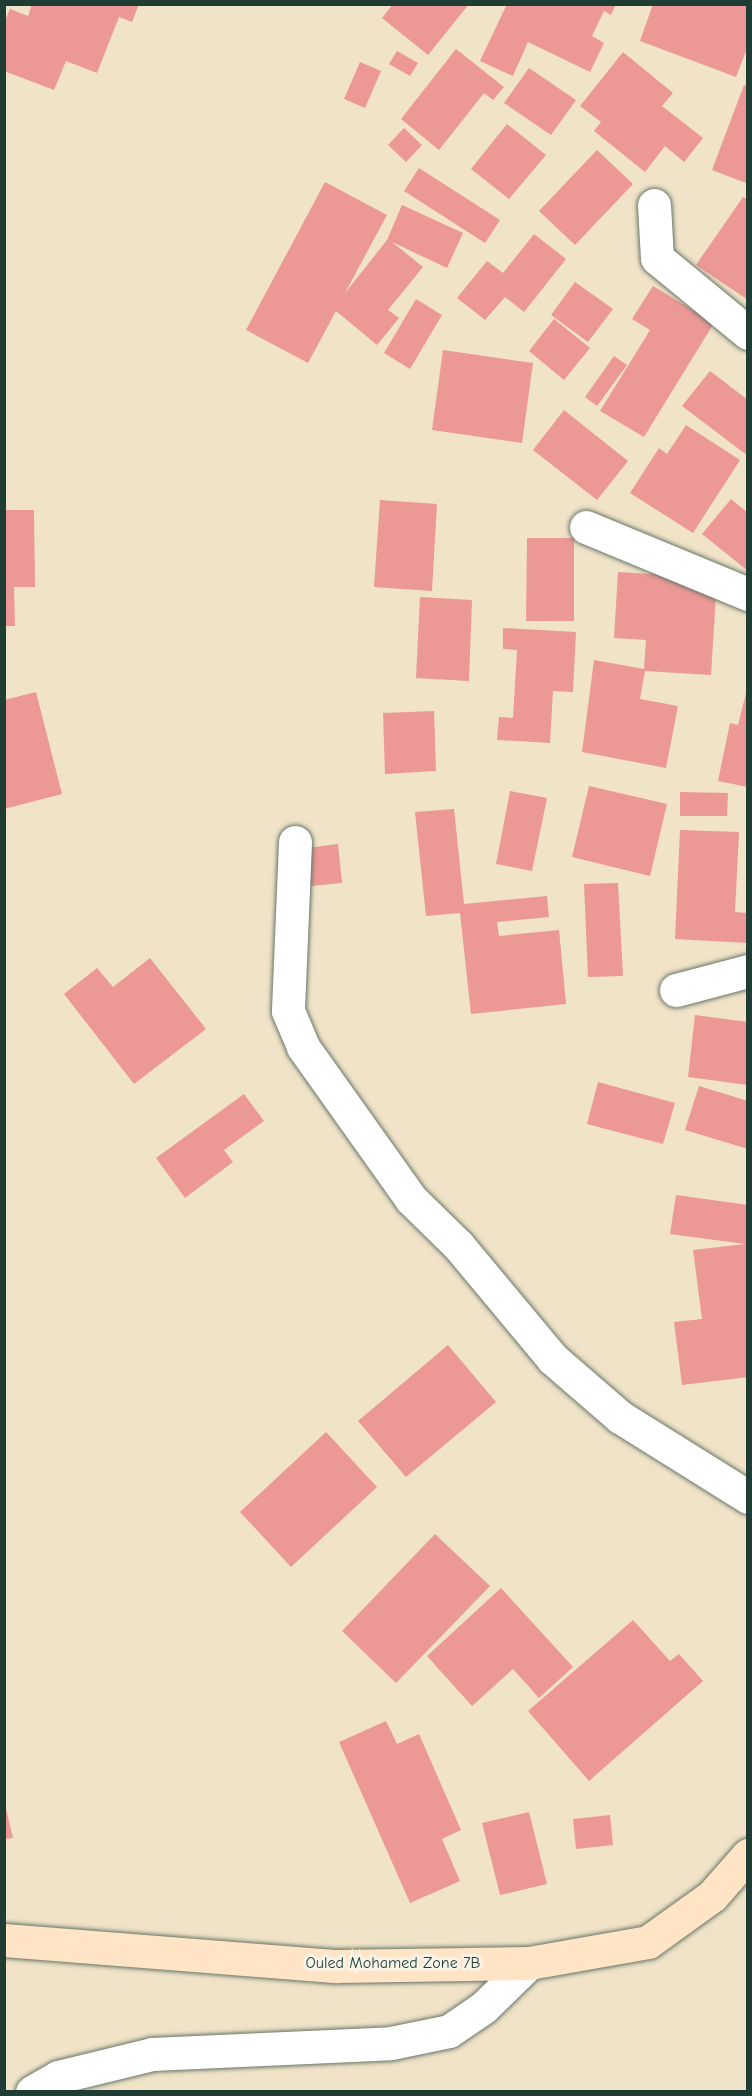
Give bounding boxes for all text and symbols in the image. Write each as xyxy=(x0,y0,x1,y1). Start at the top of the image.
street label: Ouled Mohamed Zone 7B xyxy=(305,1953,481,1973)

